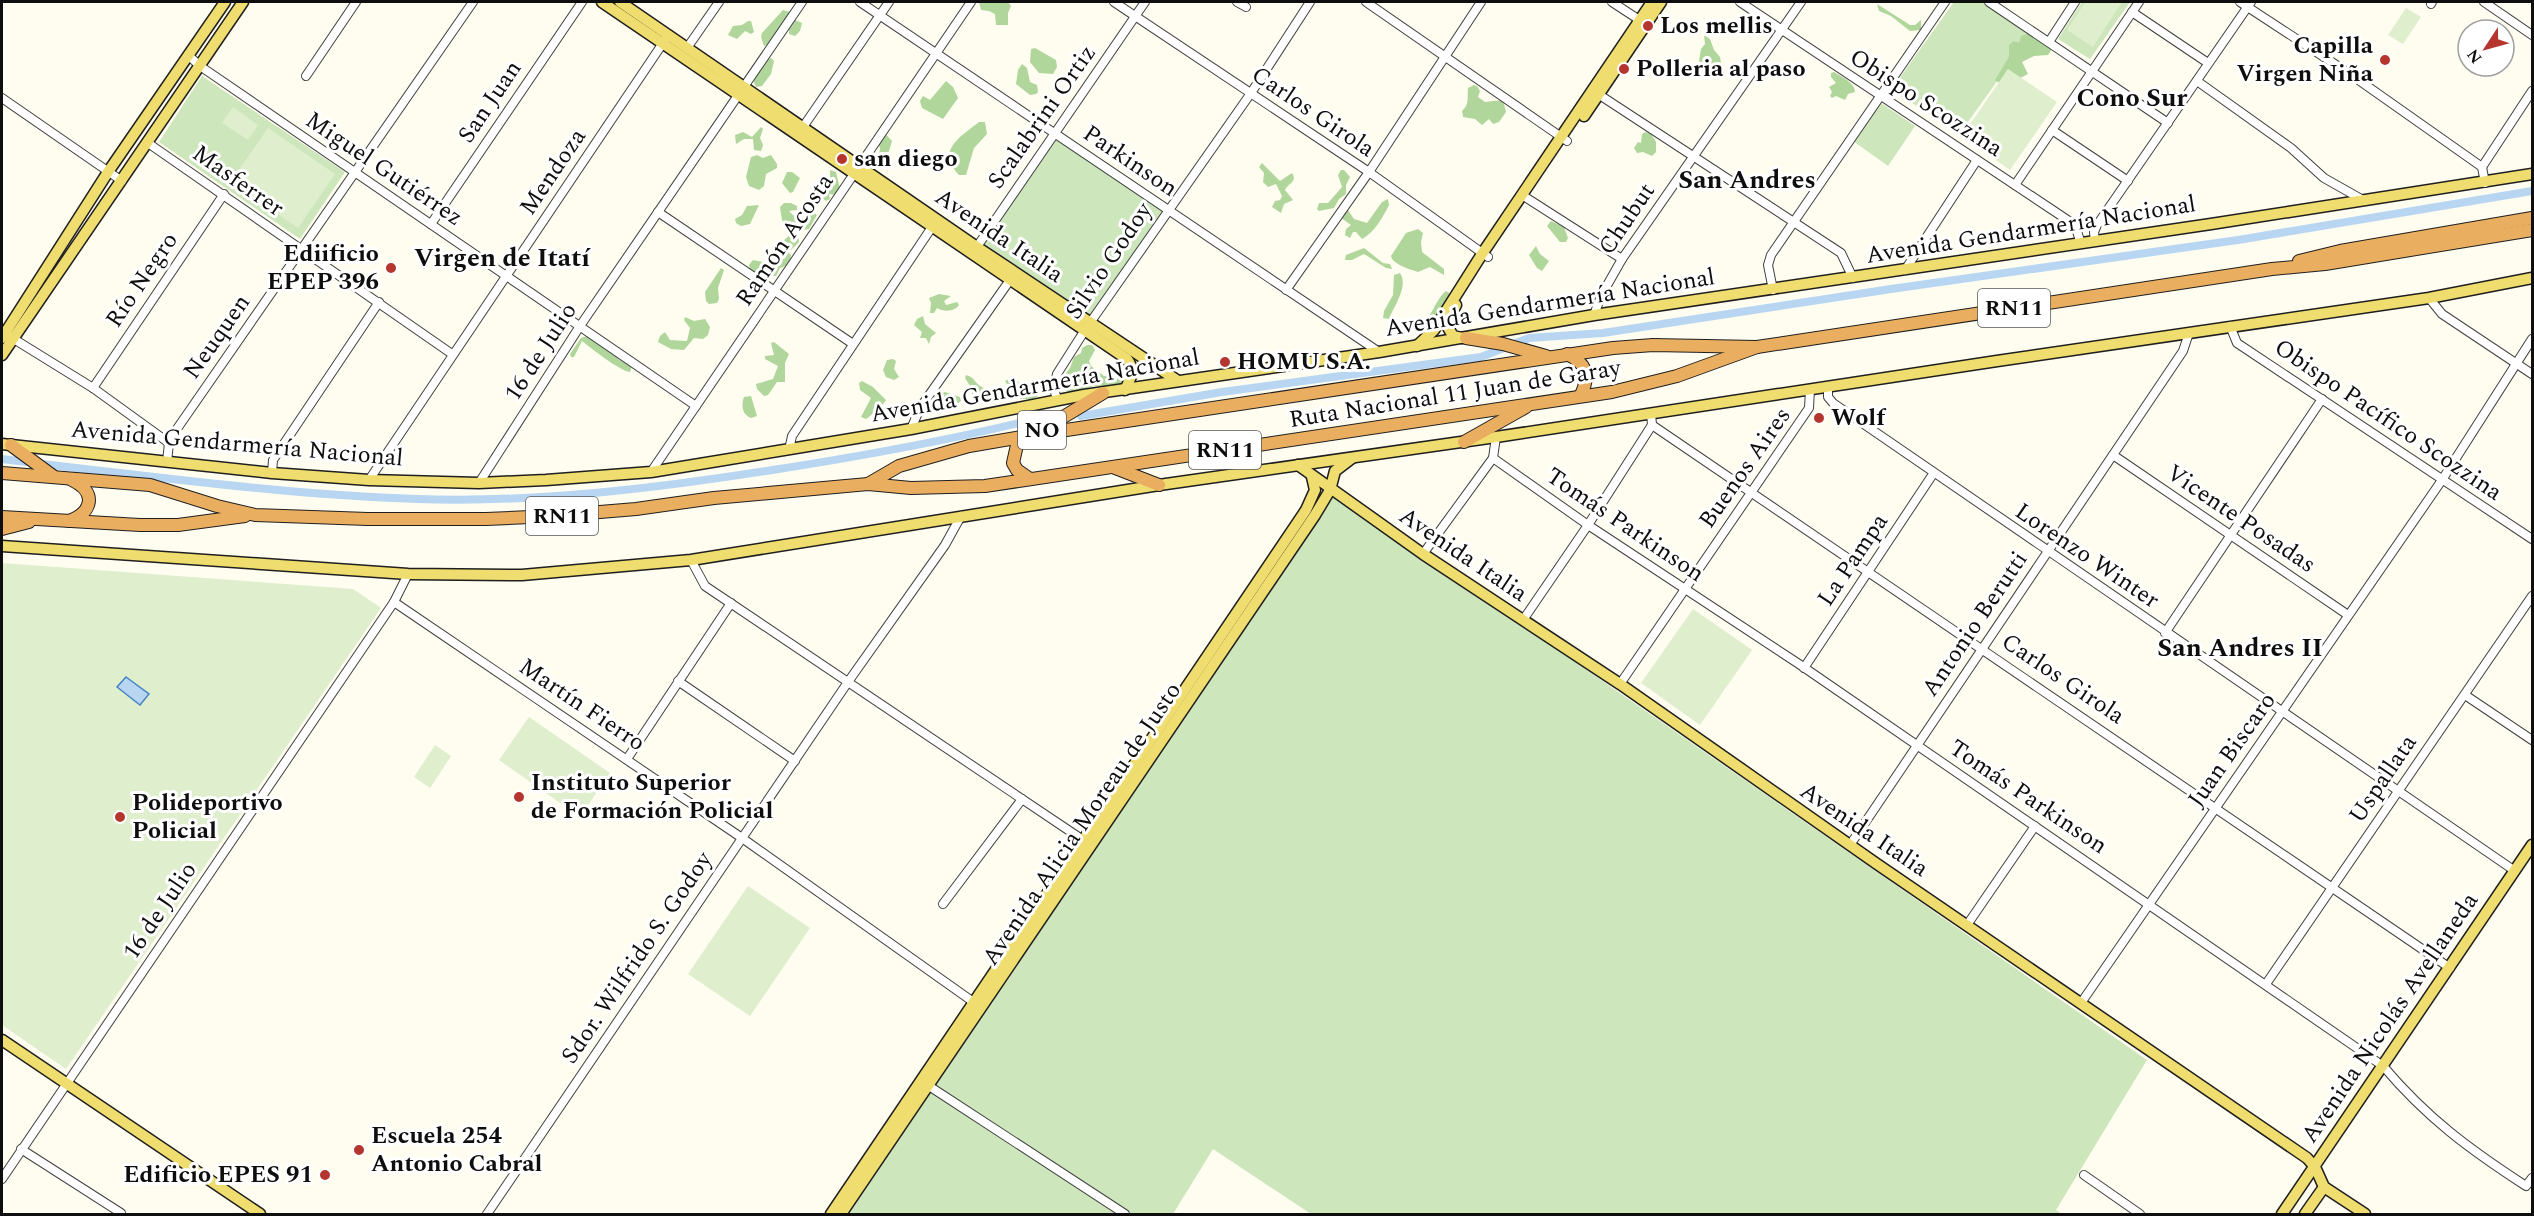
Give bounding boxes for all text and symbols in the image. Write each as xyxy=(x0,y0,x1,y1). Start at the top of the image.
place label: Los mellis xyxy=(1660,8,1773,44)
north arrow xyxy=(2456,18,2516,78)
marker: Los mellis xyxy=(1641,19,1655,33)
place label: Capilla Virgen Niña xyxy=(2237,28,2374,92)
street label: Scalabrini Ortiz xyxy=(979,37,1105,197)
street label: Obispo Scozzina xyxy=(1842,40,2010,166)
text: N xyxy=(2461,44,2488,69)
place label: Polleria al paso xyxy=(1636,51,1806,87)
street label: San Juan xyxy=(449,53,531,151)
marker: Capilla Virgen Niña xyxy=(2378,53,2392,67)
street label: Carlos Girola xyxy=(1244,57,1382,167)
marker: Polleria al paso xyxy=(1617,62,1631,76)
district label: Cono Sur xyxy=(2077,78,2188,118)
street label: Miguel Gutiérrez xyxy=(298,103,470,235)
street label: Parkinson xyxy=(1075,116,1185,206)
street label: Mendoza xyxy=(511,121,595,223)
street label: Masferrer xyxy=(185,136,291,226)
place label: san diego xyxy=(854,141,958,177)
marker: san diego xyxy=(835,152,849,166)
district label: San Andres xyxy=(1678,160,1816,200)
street label: Ramón Acosta xyxy=(727,166,843,314)
street label: Chubut xyxy=(1590,176,1664,262)
street label: Avenida Italia xyxy=(927,180,1071,293)
street label: Avenida Gendarmería Nacional xyxy=(1863,186,2199,274)
street label: Silvio Godoy xyxy=(1056,194,1162,327)
street label: Río Negro xyxy=(97,225,187,335)
place label: Ediificio EPEP 396 xyxy=(267,236,379,300)
district label: Virgen de Itatí xyxy=(414,238,591,278)
street label: Avenida Gendarmería Nacional xyxy=(1382,259,1718,347)
marker: Ediificio EPEP 396 xyxy=(384,261,398,275)
street label: Neuquen xyxy=(175,287,259,387)
road number: RN11 xyxy=(1978,289,2050,327)
street label: 16 de Julio xyxy=(496,296,586,408)
street label: Obispo Pacífico Scozzina xyxy=(2267,330,2510,510)
street label: Avenida Gendarmería Nacional xyxy=(868,339,1202,433)
place label: HOMU S.A. xyxy=(1237,344,1371,380)
street label: Ruta Nacional 11 Juan de Garay xyxy=(1287,350,1625,438)
marker: HOMU S.A. xyxy=(1218,355,1232,369)
street label: Buenos Aires xyxy=(1690,400,1800,536)
place label: Wolf xyxy=(1831,400,1887,436)
road number: NO xyxy=(1018,411,1066,449)
marker: Wolf xyxy=(1812,411,1826,425)
street label: Avenida Gendarmería Nacional xyxy=(69,412,405,476)
road number: RN11 xyxy=(1189,431,1261,469)
street label: Vicente Posadas xyxy=(2159,455,2323,583)
street label: Tomás Parkinson xyxy=(1539,459,1712,591)
street label: Lorenzo Winter xyxy=(2007,494,2167,618)
road number: RN11 xyxy=(526,497,598,535)
street label: Avenida Italia xyxy=(1391,499,1535,612)
street label: La Pampa xyxy=(1809,506,1898,614)
street label: Antonio Berutti xyxy=(1913,544,2037,704)
street label: Carlos Girola xyxy=(1994,624,2132,734)
district label: San Andres II xyxy=(2157,628,2323,668)
street label: Martín Fierro xyxy=(511,649,653,761)
street label: Avenida Alicia Moreau de Justo xyxy=(973,675,1191,973)
street label: Juan Biscaro xyxy=(2179,685,2285,815)
street label: Uspallata xyxy=(2340,727,2426,831)
street label: Tomás Parkinson xyxy=(1942,731,2115,863)
place label: Instituto Superior de Formación Policial xyxy=(531,765,773,829)
street label: Avenida Italia xyxy=(1792,774,1936,887)
place label: Polideportivo Policial xyxy=(132,785,283,849)
marker: Instituto Superior de Formación Policial xyxy=(512,790,526,804)
marker: Polideportivo Policial xyxy=(113,810,127,824)
street label: Sdor. Wilfrido S. Godoy xyxy=(552,843,722,1071)
street label: 16 de Julio xyxy=(114,855,206,967)
street label: Avenida Nicolás Avellaneda xyxy=(2292,885,2488,1151)
place label: Escuela 254 Antonio Cabral xyxy=(371,1118,543,1182)
marker: Escuela 254 Antonio Cabral xyxy=(352,1143,366,1157)
place label: Edificio EPES 91 xyxy=(123,1157,313,1193)
marker: Edificio EPES 91 xyxy=(318,1168,332,1182)

